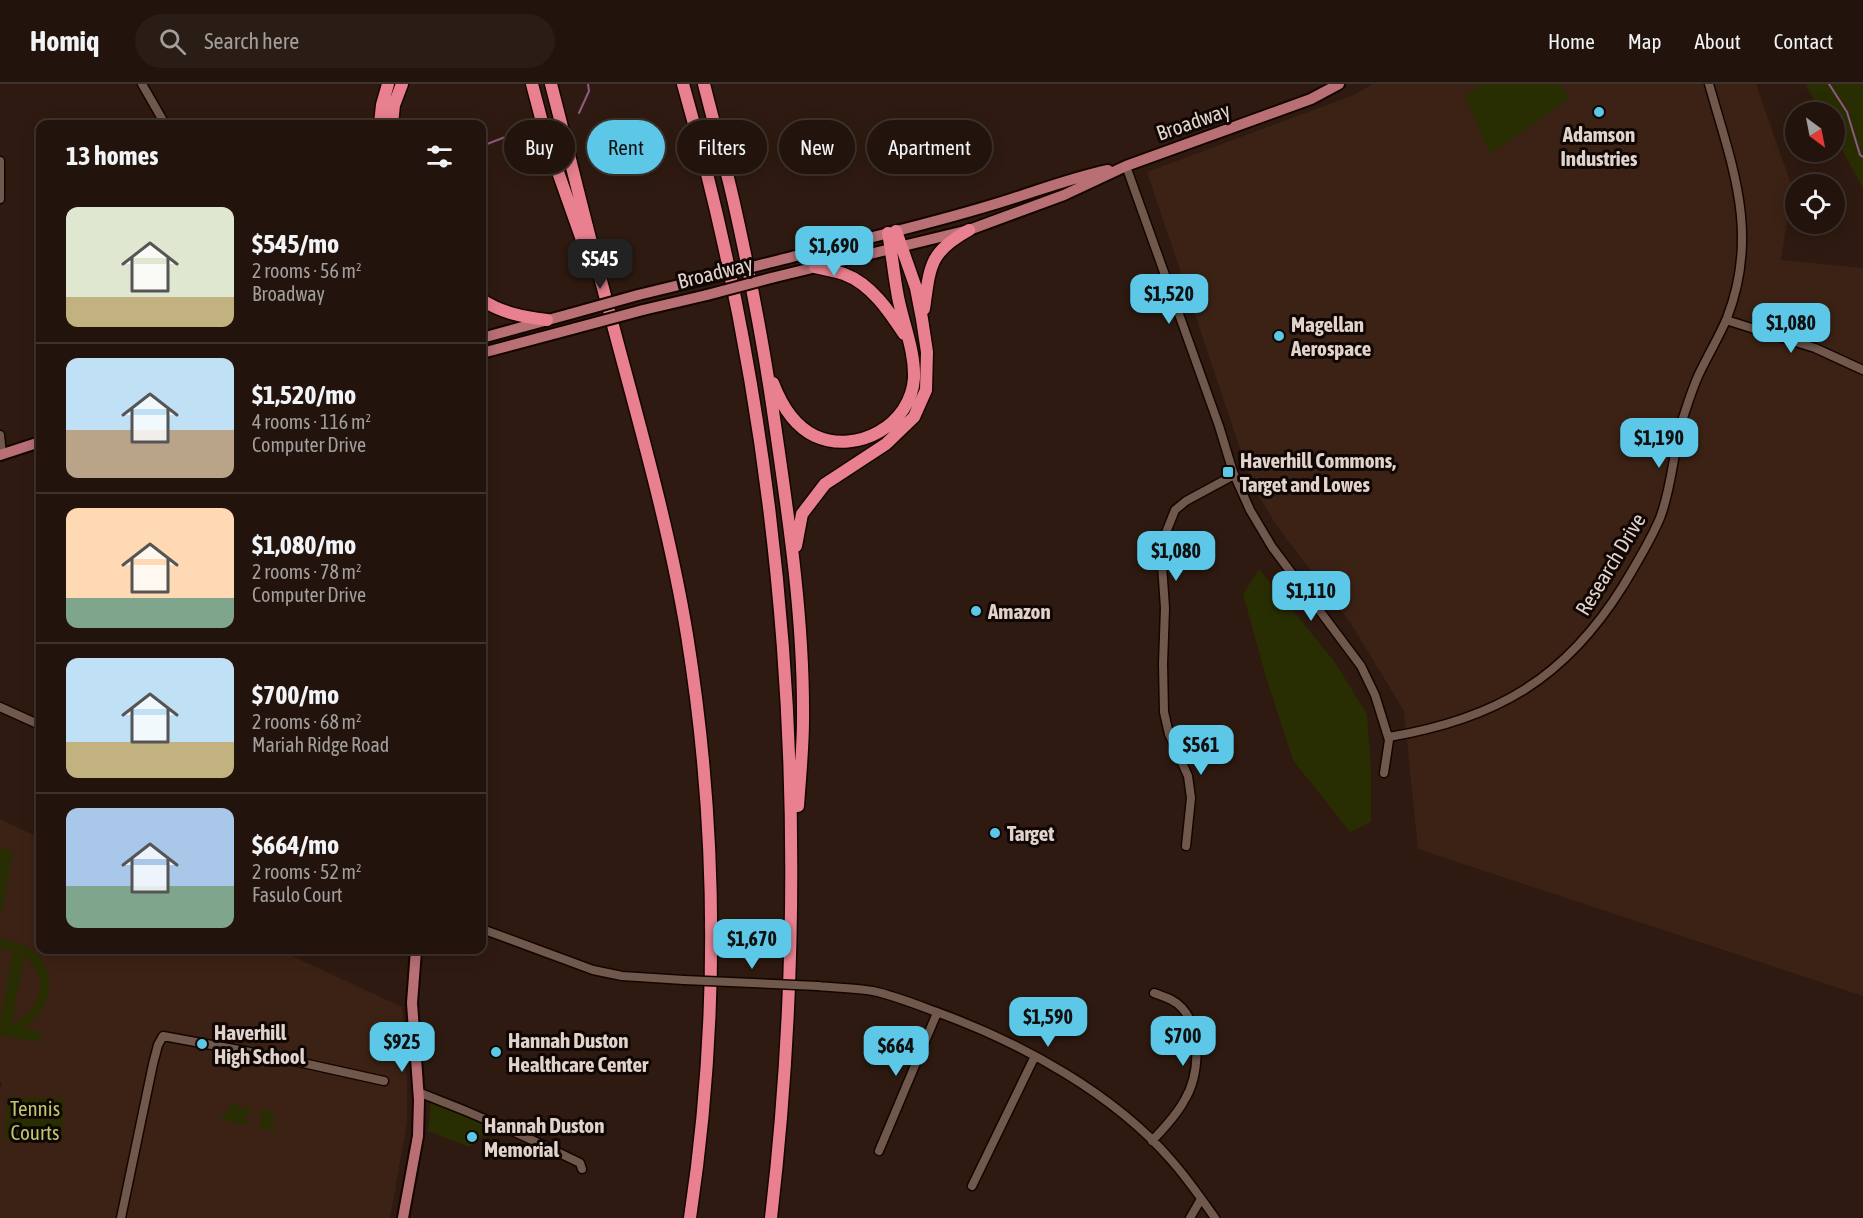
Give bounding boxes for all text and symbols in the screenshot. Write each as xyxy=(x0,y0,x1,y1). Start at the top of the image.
search box xyxy=(135,14,555,68)
text: Homiq xyxy=(30,25,99,57)
icon: search xyxy=(156,25,189,58)
text: Search here xyxy=(204,28,299,54)
text: Home xyxy=(1548,29,1595,53)
text: Map xyxy=(1628,29,1662,53)
text: About xyxy=(1695,29,1741,53)
text: Contact xyxy=(1774,29,1833,53)
street label: Broadway xyxy=(1153,97,1233,145)
north arrow xyxy=(1785,102,1845,162)
map controls xyxy=(1785,102,1845,234)
marker: Adamson Industries xyxy=(1592,105,1606,119)
chip: Buy xyxy=(504,120,575,174)
chip: Rent xyxy=(587,120,665,174)
chip: Filters xyxy=(677,120,767,174)
chip: New xyxy=(779,120,855,174)
chip: Apartment xyxy=(867,120,992,174)
place label: Adamson Industries xyxy=(1560,122,1638,170)
icon: filters xyxy=(423,140,456,173)
text: 13 homes xyxy=(66,141,159,171)
button: locate xyxy=(1785,174,1845,234)
pin: $1,690 xyxy=(785,226,883,277)
text: $545/mo xyxy=(252,229,339,259)
icon: home xyxy=(114,231,186,303)
text: $1,690 xyxy=(809,234,859,257)
pin: $545 xyxy=(564,239,636,290)
text: $545 xyxy=(582,247,618,270)
street label: Broadway xyxy=(675,251,755,293)
text: 2 rooms · 56 m² xyxy=(252,259,362,282)
pin: $1,520 xyxy=(1120,274,1218,325)
text: Broadway xyxy=(252,282,325,305)
text: $1,520 xyxy=(1144,282,1194,305)
pin: $1,080 xyxy=(1742,303,1840,354)
text: $1,080 xyxy=(1766,311,1816,334)
place label: Magellan Aerospace xyxy=(1290,312,1371,360)
marker: Magellan Aerospace xyxy=(1272,329,1286,343)
text: $1,520/mo xyxy=(252,380,356,410)
icon: home xyxy=(114,382,186,454)
text: 4 rooms · 116 m² xyxy=(252,410,371,433)
pin: $1,190 xyxy=(1610,418,1708,469)
text: $1,190 xyxy=(1634,426,1684,449)
text: Computer Drive xyxy=(252,433,366,456)
place label: Haverhill Commons, Target and Lowes xyxy=(1240,448,1396,496)
marker: Haverhill Commons, Target and Lowes xyxy=(1221,465,1235,479)
street label: Research Drive xyxy=(1570,509,1650,619)
text: $1,080/mo xyxy=(252,530,356,560)
pin: $1,080 xyxy=(1127,531,1225,582)
icon: home xyxy=(114,532,186,604)
text: $1,080 xyxy=(1151,539,1201,562)
text: 2 rooms · 78 m² xyxy=(252,560,362,583)
pin: $1,110 xyxy=(1262,571,1360,622)
text: $1,110 xyxy=(1286,579,1336,602)
text: Computer Drive xyxy=(252,583,366,606)
place label: Amazon xyxy=(987,599,1051,623)
marker: Amazon xyxy=(969,604,983,618)
text: $700/mo xyxy=(252,680,339,710)
icon: home xyxy=(114,682,186,754)
text: 2 rooms · 68 m² xyxy=(252,710,362,733)
pin: $561 xyxy=(1165,725,1237,776)
text: Mariah Ridge Road xyxy=(252,733,389,756)
text: $561 xyxy=(1183,733,1219,756)
place label: Target xyxy=(1007,821,1054,845)
marker: Target xyxy=(988,826,1002,840)
text: $664/mo xyxy=(252,830,339,860)
icon: home xyxy=(114,832,186,904)
text: 2 rooms · 52 m² xyxy=(252,860,362,883)
text: Fasulo Court xyxy=(252,883,342,906)
pin: $1,670 xyxy=(703,919,801,970)
text: $1,670 xyxy=(727,927,777,950)
pin: $1,590 xyxy=(999,997,1097,1048)
text: $1,590 xyxy=(1023,1005,1073,1028)
pin: $700 xyxy=(1147,1016,1219,1067)
place label: Haverhill High School xyxy=(214,1020,306,1068)
pin: $925 xyxy=(366,1022,438,1073)
text: $700 xyxy=(1165,1024,1201,1047)
pin: $664 xyxy=(860,1026,932,1077)
place label: Hannah Duston Healthcare Center xyxy=(508,1028,649,1076)
text: $925 xyxy=(384,1030,420,1053)
text: $664 xyxy=(878,1034,914,1057)
marker: Haverhill High School xyxy=(195,1037,209,1051)
marker: Hannah Duston Healthcare Center xyxy=(489,1045,503,1059)
park label: Tennis Courts xyxy=(10,1096,60,1144)
place label: Hannah Duston Memorial xyxy=(484,1113,604,1161)
marker: Hannah Duston Memorial xyxy=(465,1130,479,1144)

